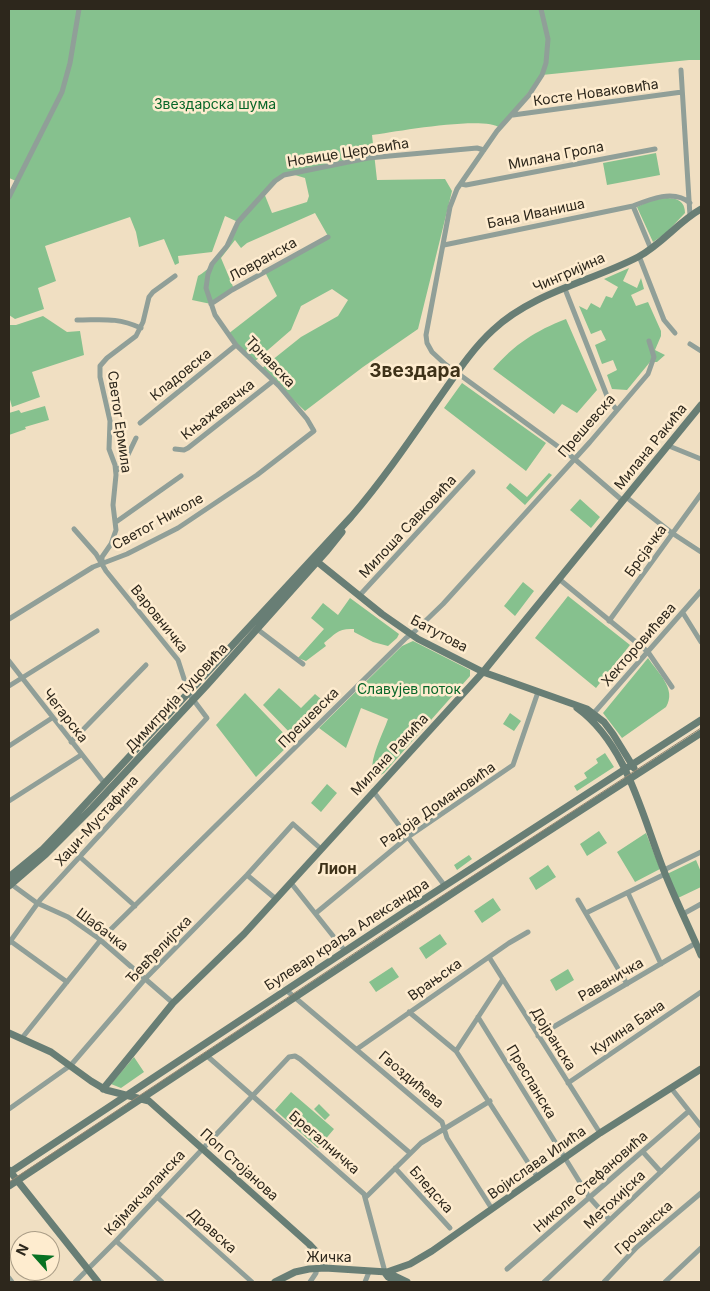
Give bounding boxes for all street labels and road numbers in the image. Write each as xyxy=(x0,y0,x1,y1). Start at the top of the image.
street label: Косте Новаковића xyxy=(532,76,660,110)
street label: Новице Церовића xyxy=(286,135,410,171)
street label: Милана Грола xyxy=(507,138,605,174)
street label: Бана Иваниша xyxy=(486,195,586,233)
street label: Ловранска xyxy=(226,234,300,286)
street label: Чингријина xyxy=(530,250,608,296)
street label: Трнавска xyxy=(242,333,298,391)
street label: Кладовска xyxy=(147,345,215,405)
street label: Светог Ермила xyxy=(104,370,134,474)
street label: Књажевачка xyxy=(178,376,258,444)
street label: Прешевска xyxy=(555,391,619,461)
street label: Милана Ракића xyxy=(611,401,691,493)
street label: Милоша Савковића xyxy=(356,472,460,582)
street label: Светог Николе xyxy=(110,490,206,554)
street label: Брсјачка xyxy=(621,522,671,580)
street label: Варовничка xyxy=(127,582,191,656)
street label: Хекторовићева xyxy=(598,600,680,690)
street label: Батутова xyxy=(408,612,470,656)
street label: Димитрија Туцовића xyxy=(122,640,232,756)
street label: Прешевска xyxy=(275,684,343,752)
street label: Чегарска xyxy=(39,686,91,746)
street label: Милана Ракића xyxy=(348,711,432,799)
street label: Радоја Домановића xyxy=(377,759,499,851)
street label: Хаџи-Мустафина xyxy=(52,772,142,870)
street label: Булевар краља Александра xyxy=(262,876,432,994)
street label: Шабачка xyxy=(73,905,131,955)
street label: Ђевђелијска xyxy=(123,913,195,987)
street label: Врањска xyxy=(405,955,465,1005)
street label: Раваничка xyxy=(575,955,647,1005)
street label: Кулина Бана xyxy=(588,997,668,1059)
street label: Дојранска xyxy=(527,1004,579,1074)
street label: Преспанска xyxy=(502,1042,560,1122)
street label: Гвоздићева xyxy=(375,1048,447,1112)
street label: Брегалничка xyxy=(285,1108,363,1178)
street label: Војислава Илића xyxy=(485,1123,589,1203)
street label: Поп Стојанова xyxy=(196,1125,282,1205)
street label: Николе Стефановића xyxy=(530,1128,652,1236)
street label: Кајмакчаланска xyxy=(101,1147,189,1239)
street label: Бледска xyxy=(406,1163,456,1217)
street label: Метохијска xyxy=(581,1167,649,1233)
street label: Грочанска xyxy=(612,1198,676,1258)
street label: Дравска xyxy=(184,1205,240,1257)
street label: Жичка xyxy=(306,1250,352,1266)

